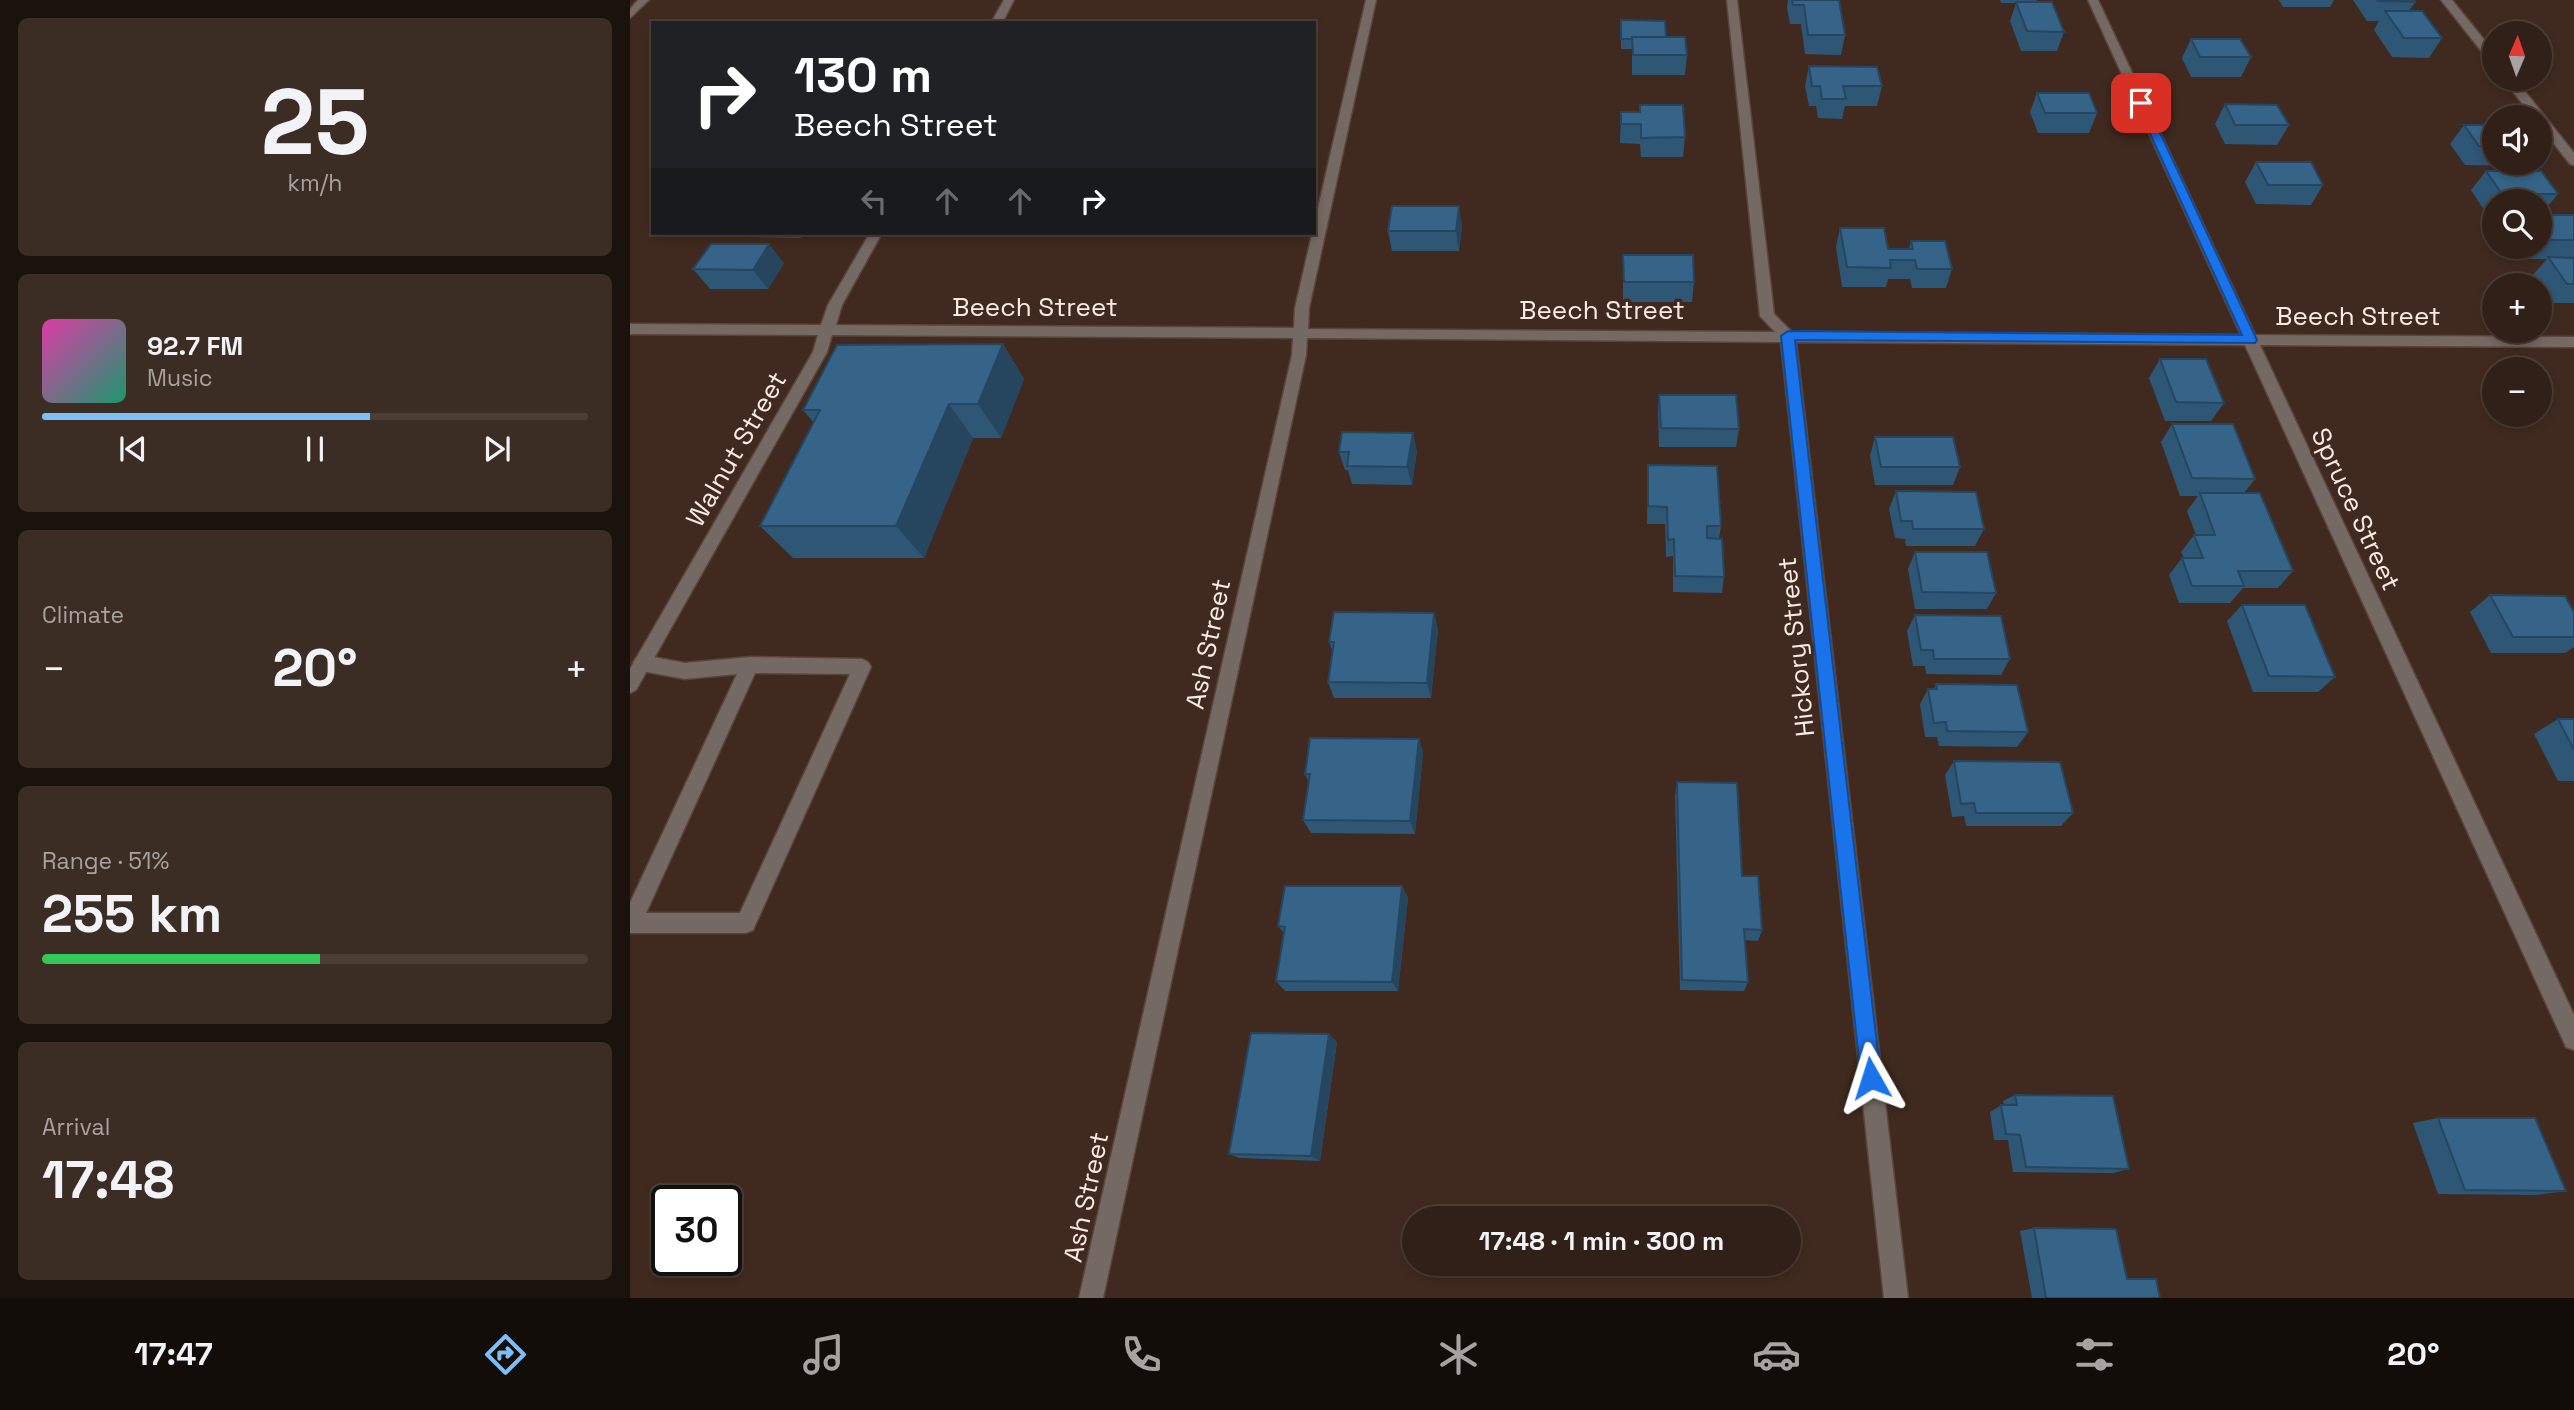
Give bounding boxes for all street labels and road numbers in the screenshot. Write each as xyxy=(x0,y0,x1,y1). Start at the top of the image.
street label: Beech Street xyxy=(952,290,1118,324)
street label: Beech Street xyxy=(1519,293,1685,327)
street label: Beech Street xyxy=(2275,299,2441,333)
street label: Walnut Street xyxy=(678,365,794,533)
street label: Spruce Street xyxy=(2304,422,2408,596)
street label: Hickory Street xyxy=(1770,556,1822,738)
street label: Ash Street xyxy=(1178,576,1238,712)
street label: Ash Street xyxy=(1056,1129,1116,1265)

